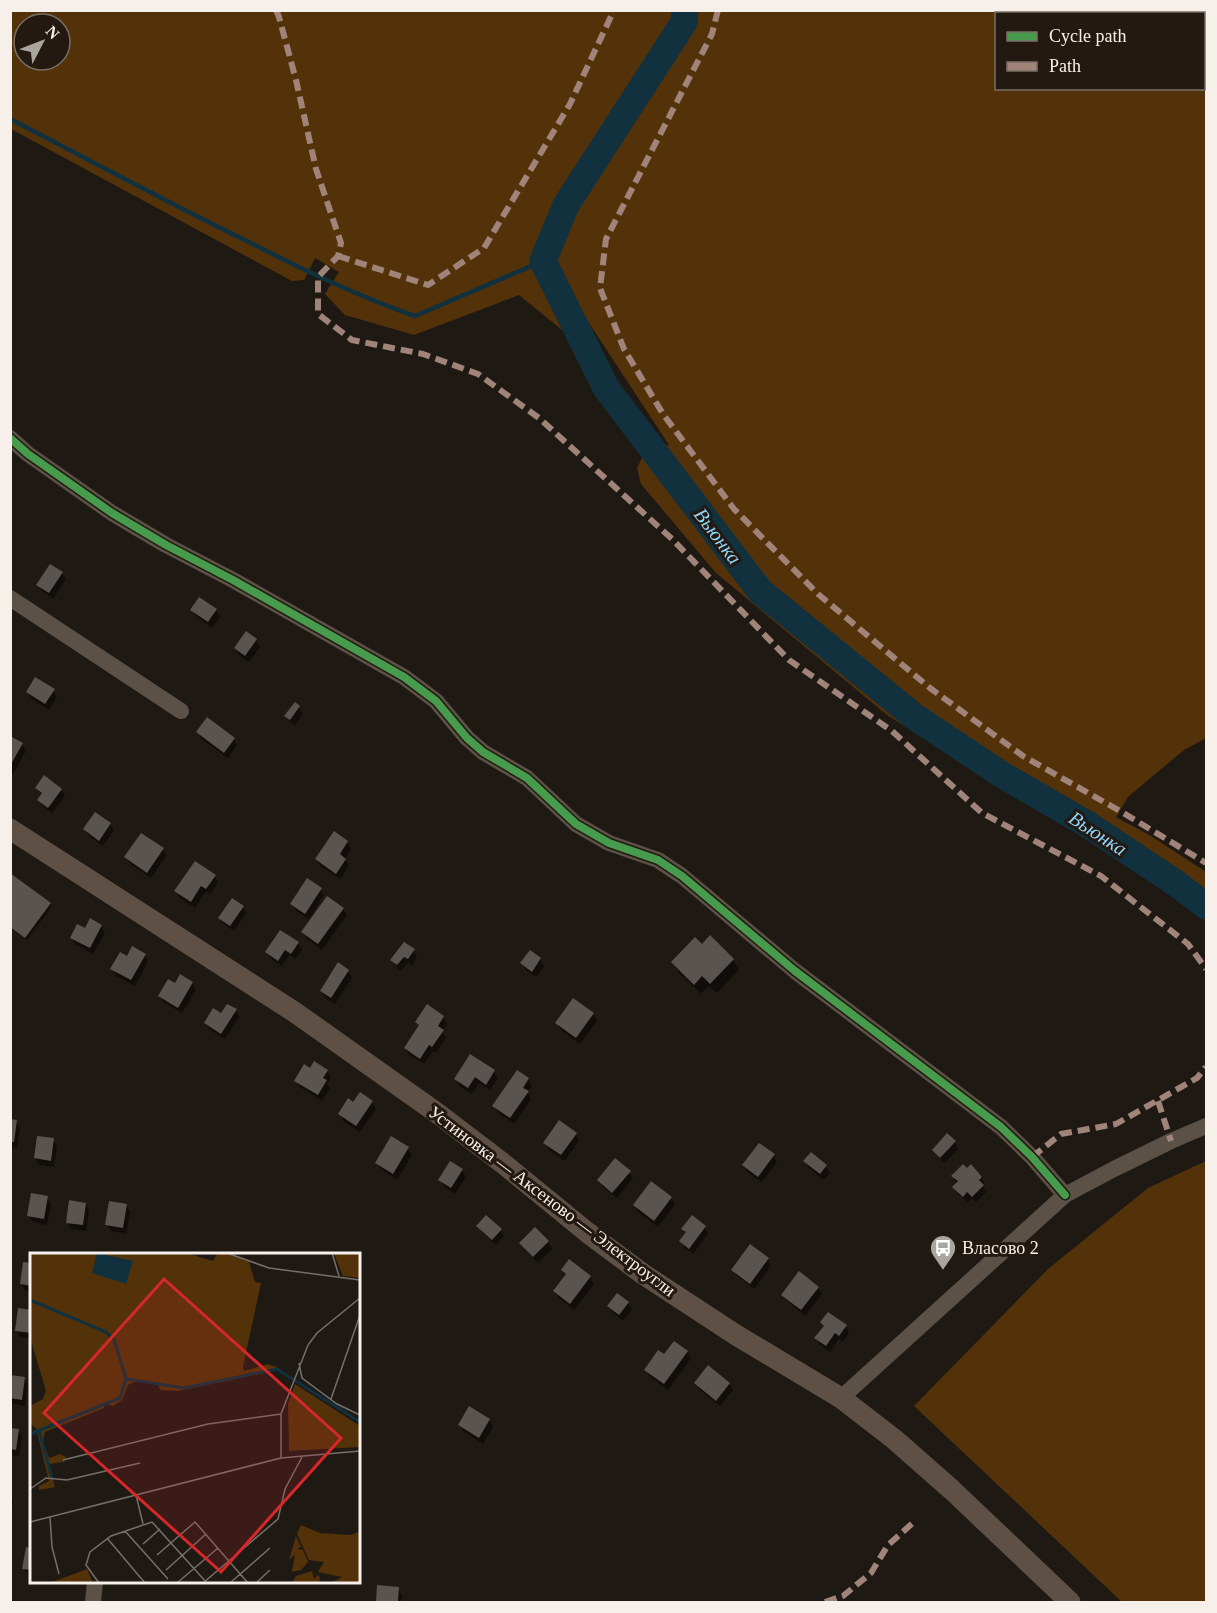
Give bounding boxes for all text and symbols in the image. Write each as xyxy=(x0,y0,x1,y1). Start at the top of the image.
north arrow xyxy=(12,12,72,72)
legend xyxy=(995,12,1205,90)
text: N xyxy=(43,22,63,43)
text: Cycle path xyxy=(1049,26,1126,46)
text: Path xyxy=(1049,56,1081,76)
water label: Вьюнка xyxy=(690,504,746,568)
water label: Вьюнка xyxy=(1065,806,1131,860)
street label: Устиновка — Аксеново — Электроугли xyxy=(425,1102,680,1301)
bus stop icon: Власово 2 xyxy=(928,1233,958,1271)
place label: Власово 2 xyxy=(962,1238,1039,1258)
inset map xyxy=(30,1253,360,1583)

